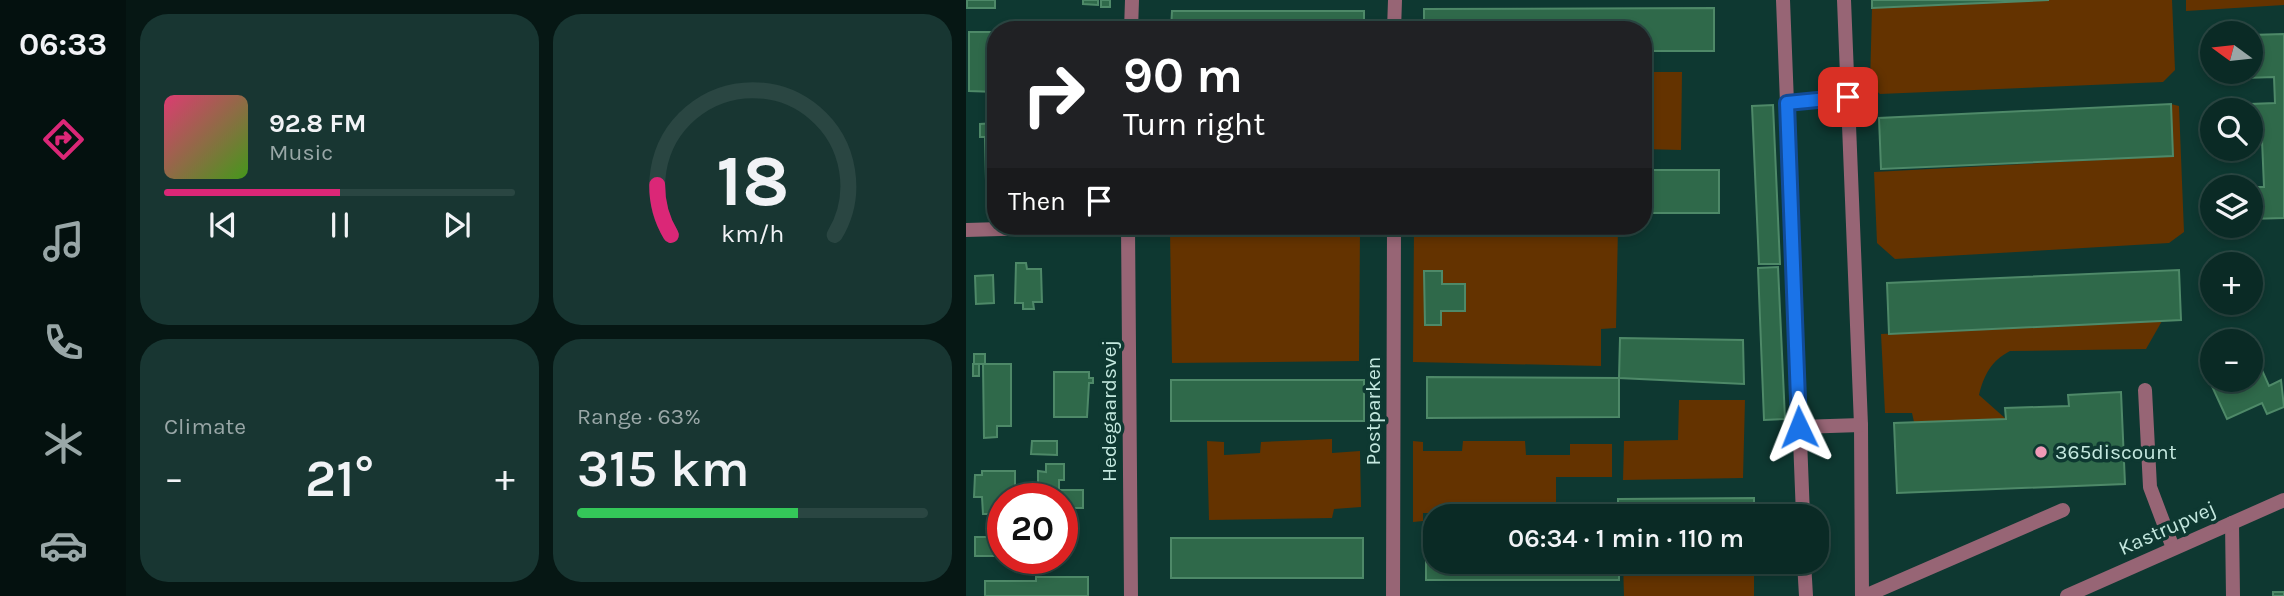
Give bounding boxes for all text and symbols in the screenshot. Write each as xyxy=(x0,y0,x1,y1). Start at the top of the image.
north arrow xyxy=(2200,21,2263,84)
map controls xyxy=(2200,21,2263,392)
text: 06:33 xyxy=(19,26,107,63)
text: 90 m xyxy=(1123,47,1243,104)
icon: right xyxy=(1008,49,1099,140)
pin xyxy=(1818,67,1878,127)
icon: arrive xyxy=(1829,78,1867,116)
button: search xyxy=(2200,98,2263,161)
text: Turn right xyxy=(1123,106,1265,143)
text: 92.8 FM xyxy=(269,108,367,139)
icon: directions xyxy=(39,115,88,164)
text: Music xyxy=(269,139,333,166)
text: 18 xyxy=(716,139,789,224)
button: layers xyxy=(2200,175,2263,238)
icon: arrive xyxy=(1080,182,1118,220)
text: Then xyxy=(1008,186,1066,217)
icon: previous xyxy=(204,206,242,244)
icon: pause xyxy=(321,206,359,244)
icon: next xyxy=(438,206,476,244)
icon: music xyxy=(39,217,88,266)
text: km/h xyxy=(721,219,784,248)
button: + xyxy=(2200,252,2263,315)
icon: phone xyxy=(39,318,88,367)
button: − xyxy=(2200,329,2263,392)
street label: Hedegaardsvej xyxy=(1097,340,1121,482)
street label: Postparken xyxy=(1361,357,1385,465)
position arrow xyxy=(1762,390,1836,464)
text: Range · 63% xyxy=(577,403,701,430)
text: Climate xyxy=(164,413,246,440)
icon: climate xyxy=(39,419,88,468)
text: 315 km xyxy=(577,438,750,499)
place label: 365discount xyxy=(2055,440,2177,464)
marker: 365discount xyxy=(2033,444,2049,460)
text: 21° xyxy=(305,448,374,509)
text: − xyxy=(164,456,184,501)
text: + xyxy=(495,456,515,501)
speed limit sign: 20 xyxy=(987,483,1078,574)
street label: Kastrupvej xyxy=(2115,496,2219,560)
icon: car xyxy=(39,521,88,570)
text: 06:34 · 1 min · 110 m xyxy=(1508,523,1744,554)

